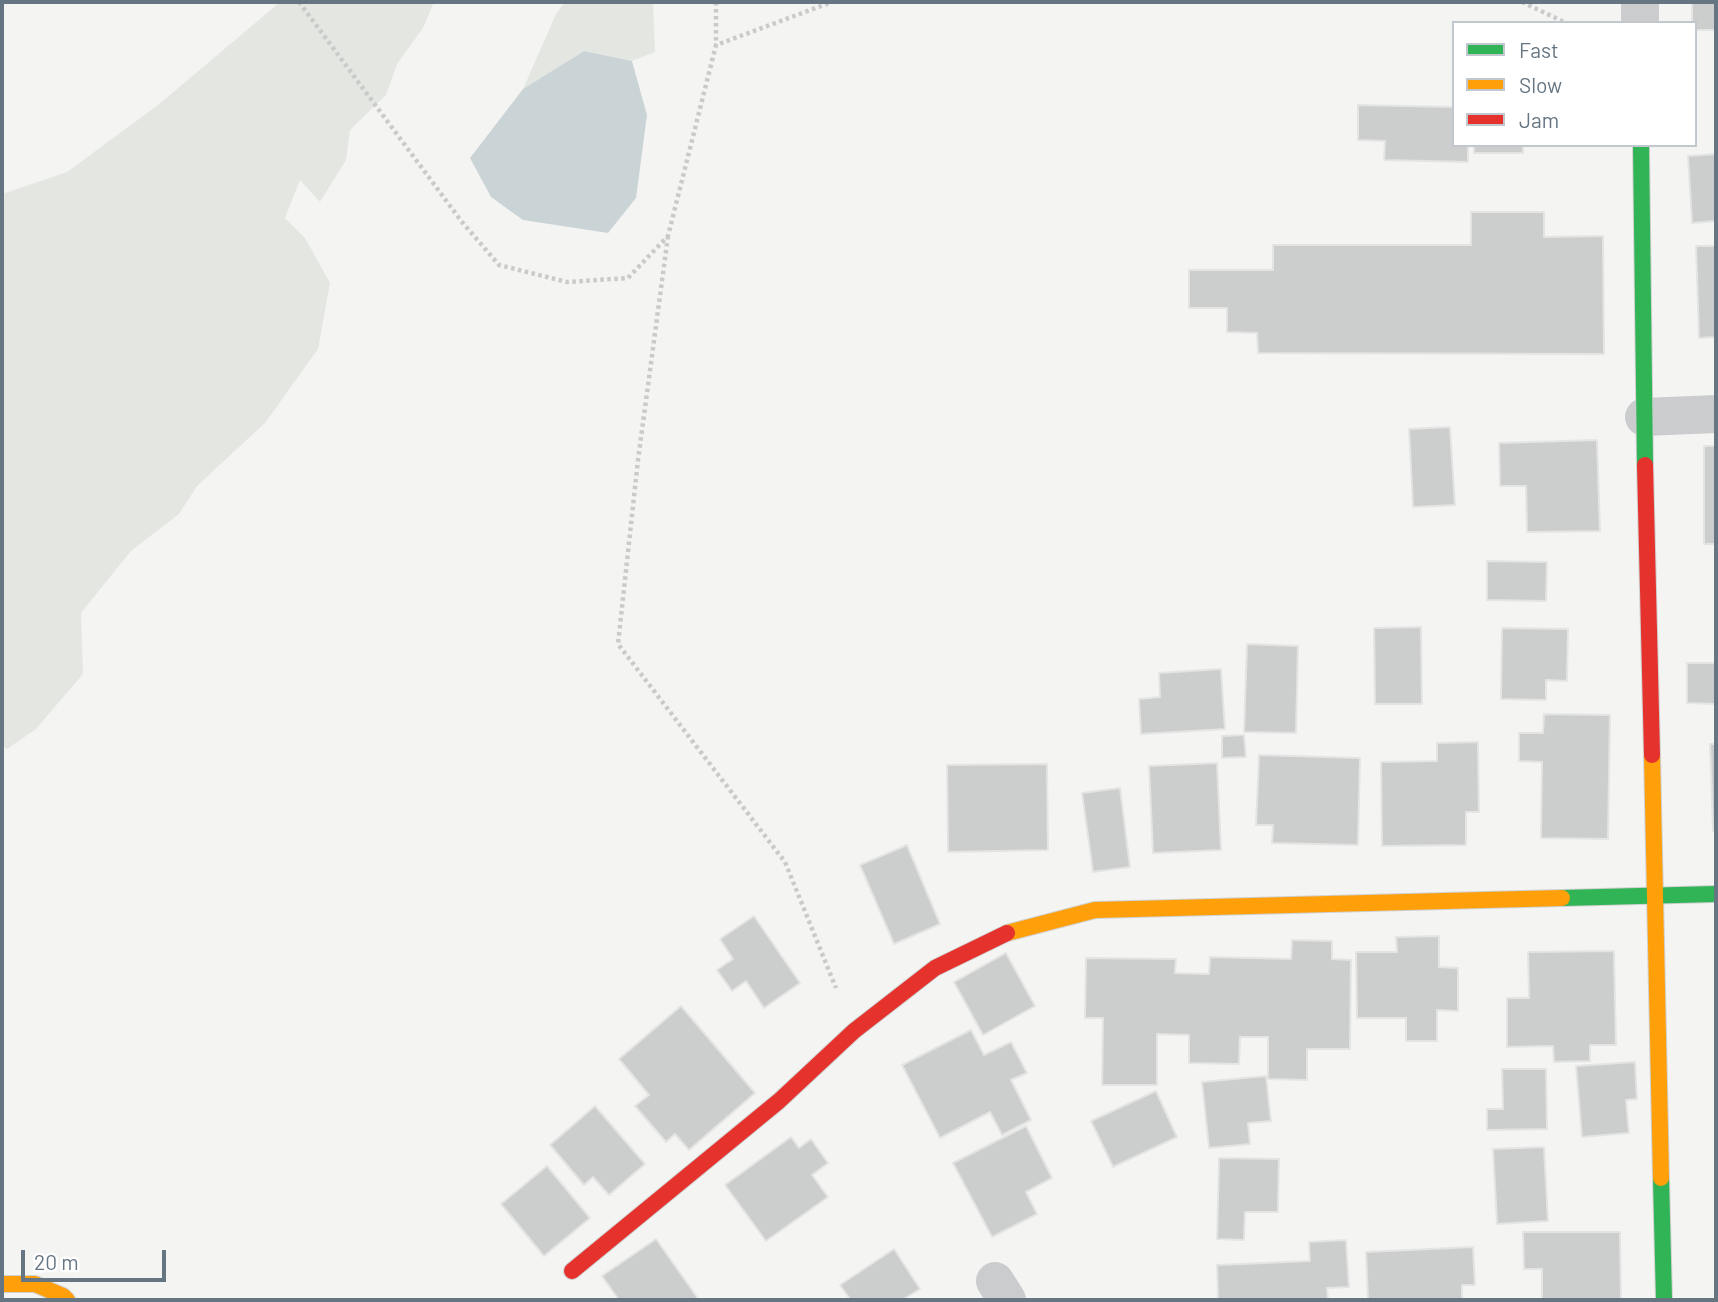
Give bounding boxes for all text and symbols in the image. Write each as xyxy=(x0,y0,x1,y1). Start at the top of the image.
legend xyxy=(1452,21,1697,147)
text: Fast xyxy=(1519,37,1559,62)
text: Slow xyxy=(1519,72,1562,97)
text: Jam xyxy=(1519,107,1559,132)
scale bar xyxy=(24,1236,170,1280)
text: 20 m xyxy=(34,1249,79,1274)

